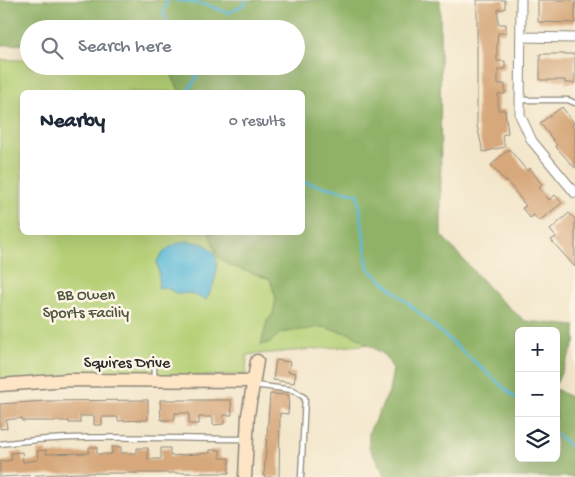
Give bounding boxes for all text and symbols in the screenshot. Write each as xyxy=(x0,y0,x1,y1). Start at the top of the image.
search box xyxy=(20,20,305,75)
icon: search xyxy=(38,34,66,62)
text: Search here xyxy=(78,36,172,59)
text: Nearby xyxy=(40,110,105,135)
text: 0 results xyxy=(229,113,285,132)
park label: BB Owen Sports Faciliy xyxy=(43,287,129,324)
map controls xyxy=(515,327,560,462)
button: + xyxy=(515,327,560,372)
street label: Squires Drive xyxy=(84,355,171,374)
button: − xyxy=(515,372,560,417)
button: layers xyxy=(515,417,560,462)

